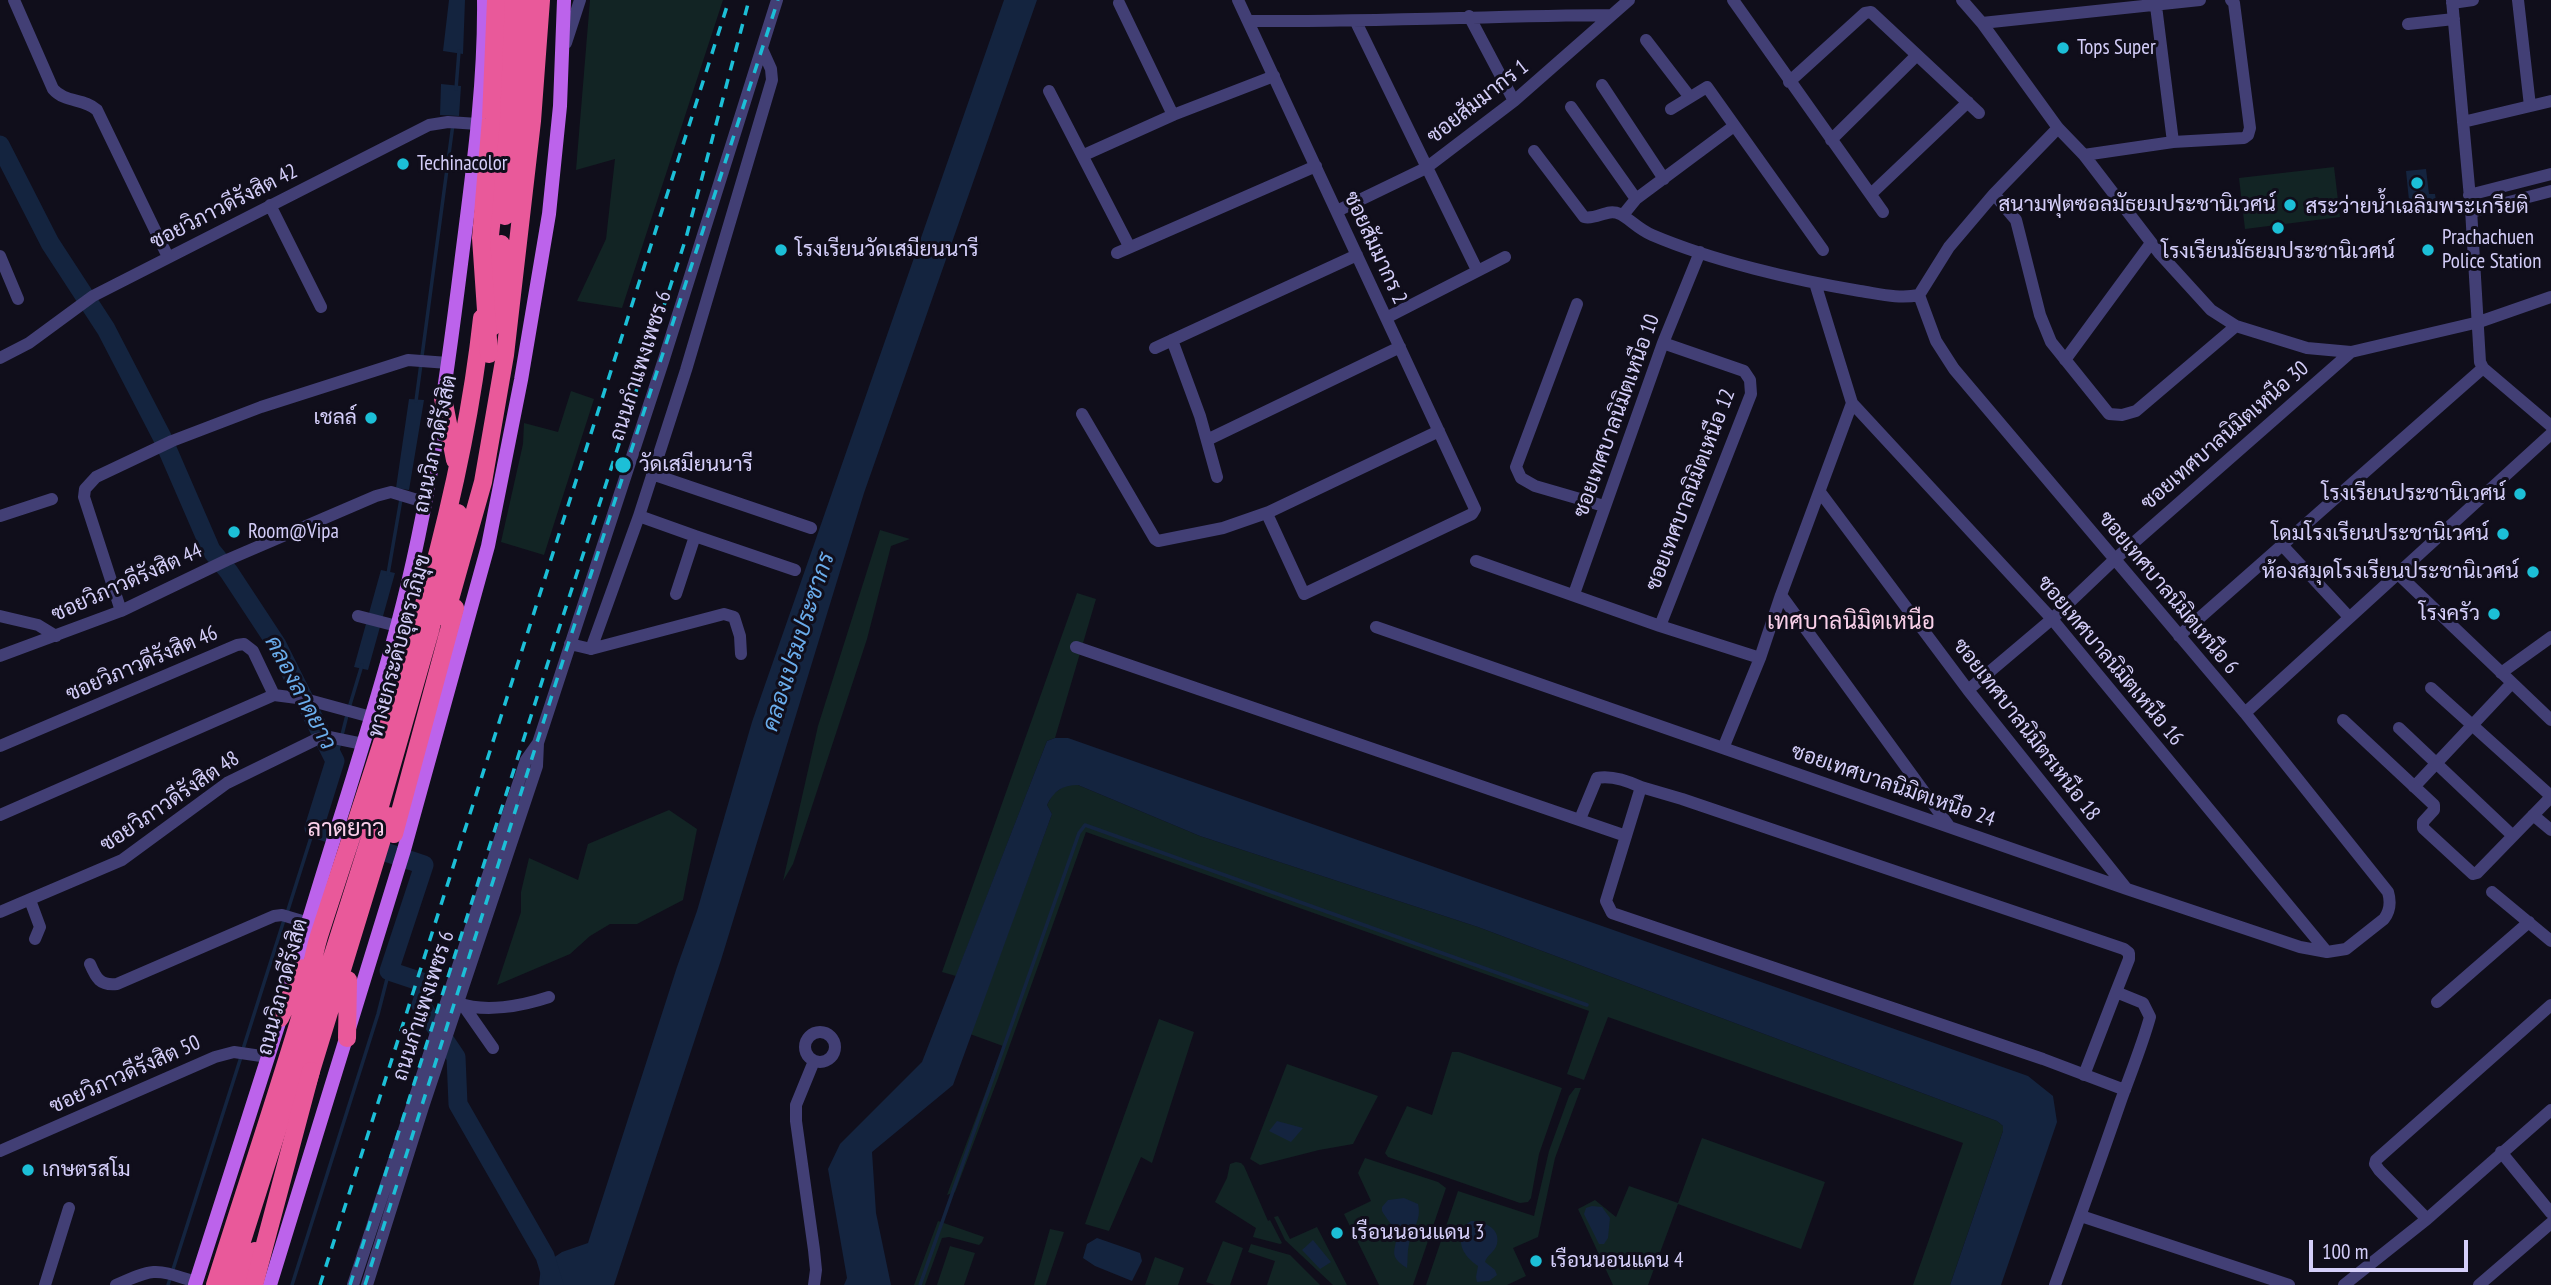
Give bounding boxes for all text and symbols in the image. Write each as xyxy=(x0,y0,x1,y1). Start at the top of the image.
place label: Tops Super xyxy=(2077,35,2156,61)
marker: Tops Super xyxy=(2055,40,2071,56)
street label: ซอยสัมมากร 1 xyxy=(1422,55,1534,149)
place label: Techinacolor xyxy=(417,151,508,177)
marker: Techinacolor xyxy=(395,156,411,172)
street label: ซอยวิภาวดีรังสิต 42 xyxy=(146,159,302,255)
marker: สระว่ายนํ้าเฉลิมพระเกรียติ xyxy=(2409,175,2425,191)
street label: ซอยสัมมากร 2 xyxy=(1338,188,1412,308)
place label: สนามฟุตซอลมัธยมประชานิเวศน์ xyxy=(1998,192,2276,218)
place label: สระว่ายนํ้าเฉลิมพระเกรียติ xyxy=(2305,194,2529,220)
marker: สนามฟุตซอลมัธยมประชานิเวศน์ xyxy=(2282,197,2298,213)
marker: โรงเรียนมัธยมประชานิเวศน์ xyxy=(2270,220,2286,236)
place label: Prachachuen Police Station xyxy=(2442,225,2541,275)
place label: โรงเรียนวัดเสมียนนารี xyxy=(795,237,979,263)
place label: โรงเรียนมัธยมประชานิเวศน์ xyxy=(2161,239,2395,265)
marker: โรงเรียนวัดเสมียนนารี xyxy=(773,242,789,258)
marker: Prachachuen Police Station xyxy=(2420,242,2436,258)
street label: ถนนกำแพงเพชร 6 xyxy=(605,288,677,444)
street label: ซอยเทศบาลนิมิตเหนือ 10 xyxy=(1569,311,1665,521)
street label: ซอยเทศบาลนิมิตเหนือ 30 xyxy=(2136,356,2314,516)
street label: ถนนวิภาวดีรังสิต xyxy=(409,373,463,515)
street label: ซอยเทศบาลนิมิตเหนือ 12 xyxy=(1641,386,1741,594)
place label: เชลล์ xyxy=(313,405,357,431)
marker: เชลล์ xyxy=(363,410,379,426)
place label: วัดเสมียนนารี xyxy=(639,452,753,478)
marker: วัดเสมียนนารี xyxy=(613,455,633,475)
place label: โรงเรียนประชานิเวศน์ xyxy=(2322,481,2506,507)
marker: โรงเรียนประชานิเวศน์ xyxy=(2512,486,2528,502)
street label: ซอยเทศบาลนิมิตเหนือ 6 xyxy=(2093,507,2243,679)
place label: Room@Vipa xyxy=(248,519,339,545)
place label: โดมโรงเรียนประชานิเวศน์ xyxy=(2271,521,2489,547)
marker: Room@Vipa xyxy=(226,524,242,540)
marker: โดมโรงเรียนประชานิเวศน์ xyxy=(2495,526,2511,542)
street label: ซอยวิภาวดีรังสิต 44 xyxy=(48,538,206,628)
water label: คลองเปรมประชากร xyxy=(757,549,841,735)
street label: ทางยกระดับอุตราภิมุข xyxy=(363,552,437,740)
place label: ห้องสมุดโรงเรียนประชานิเวศน์ xyxy=(2262,559,2519,585)
marker: ห้องสมุดโรงเรียนประชานิเวศน์ xyxy=(2525,564,2541,580)
street label: ซอยเทศบาลนิมิตเหนือ 16 xyxy=(2032,571,2188,751)
place label: โรงครัว xyxy=(2419,601,2480,627)
marker: โรงครัว xyxy=(2486,606,2502,622)
district label: เทศบาลนิมิตเหนือ xyxy=(1767,608,1935,636)
street label: ซอยวิภาวดีรังสิต 46 xyxy=(62,621,222,707)
water label: คลองลาดยาว xyxy=(258,631,342,755)
street label: ซอยเทศบาลนิมิตรเหนือ 18 xyxy=(1947,634,2105,826)
street label: ซอยเทศบาลนิมิตเหนือ 24 xyxy=(1788,739,1998,833)
street label: ซอยวิภาวดีรังสิต 48 xyxy=(96,746,244,858)
district label: ลาดยาว xyxy=(307,815,385,843)
street label: ถนนวิภาวดีรังสิต xyxy=(253,916,313,1058)
street label: ถนนกำแพงเพชร 6 xyxy=(388,928,460,1084)
street label: ซอยวิภาวดีรังสิต 50 xyxy=(46,1030,204,1120)
place label: เกษตรสโม xyxy=(42,1157,131,1183)
marker: เกษตรสโม xyxy=(20,1162,36,1178)
place label: เรือนนอนแดน 3 xyxy=(1351,1220,1484,1246)
marker: เรือนนอนแดน 3 xyxy=(1329,1225,1345,1241)
scale bar xyxy=(2313,1226,2472,1270)
text: 100 m xyxy=(2322,1238,2368,1265)
place label: เรือนนอนแดน 4 xyxy=(1550,1248,1683,1274)
marker: เรือนนอนแดน 4 xyxy=(1528,1253,1544,1269)

